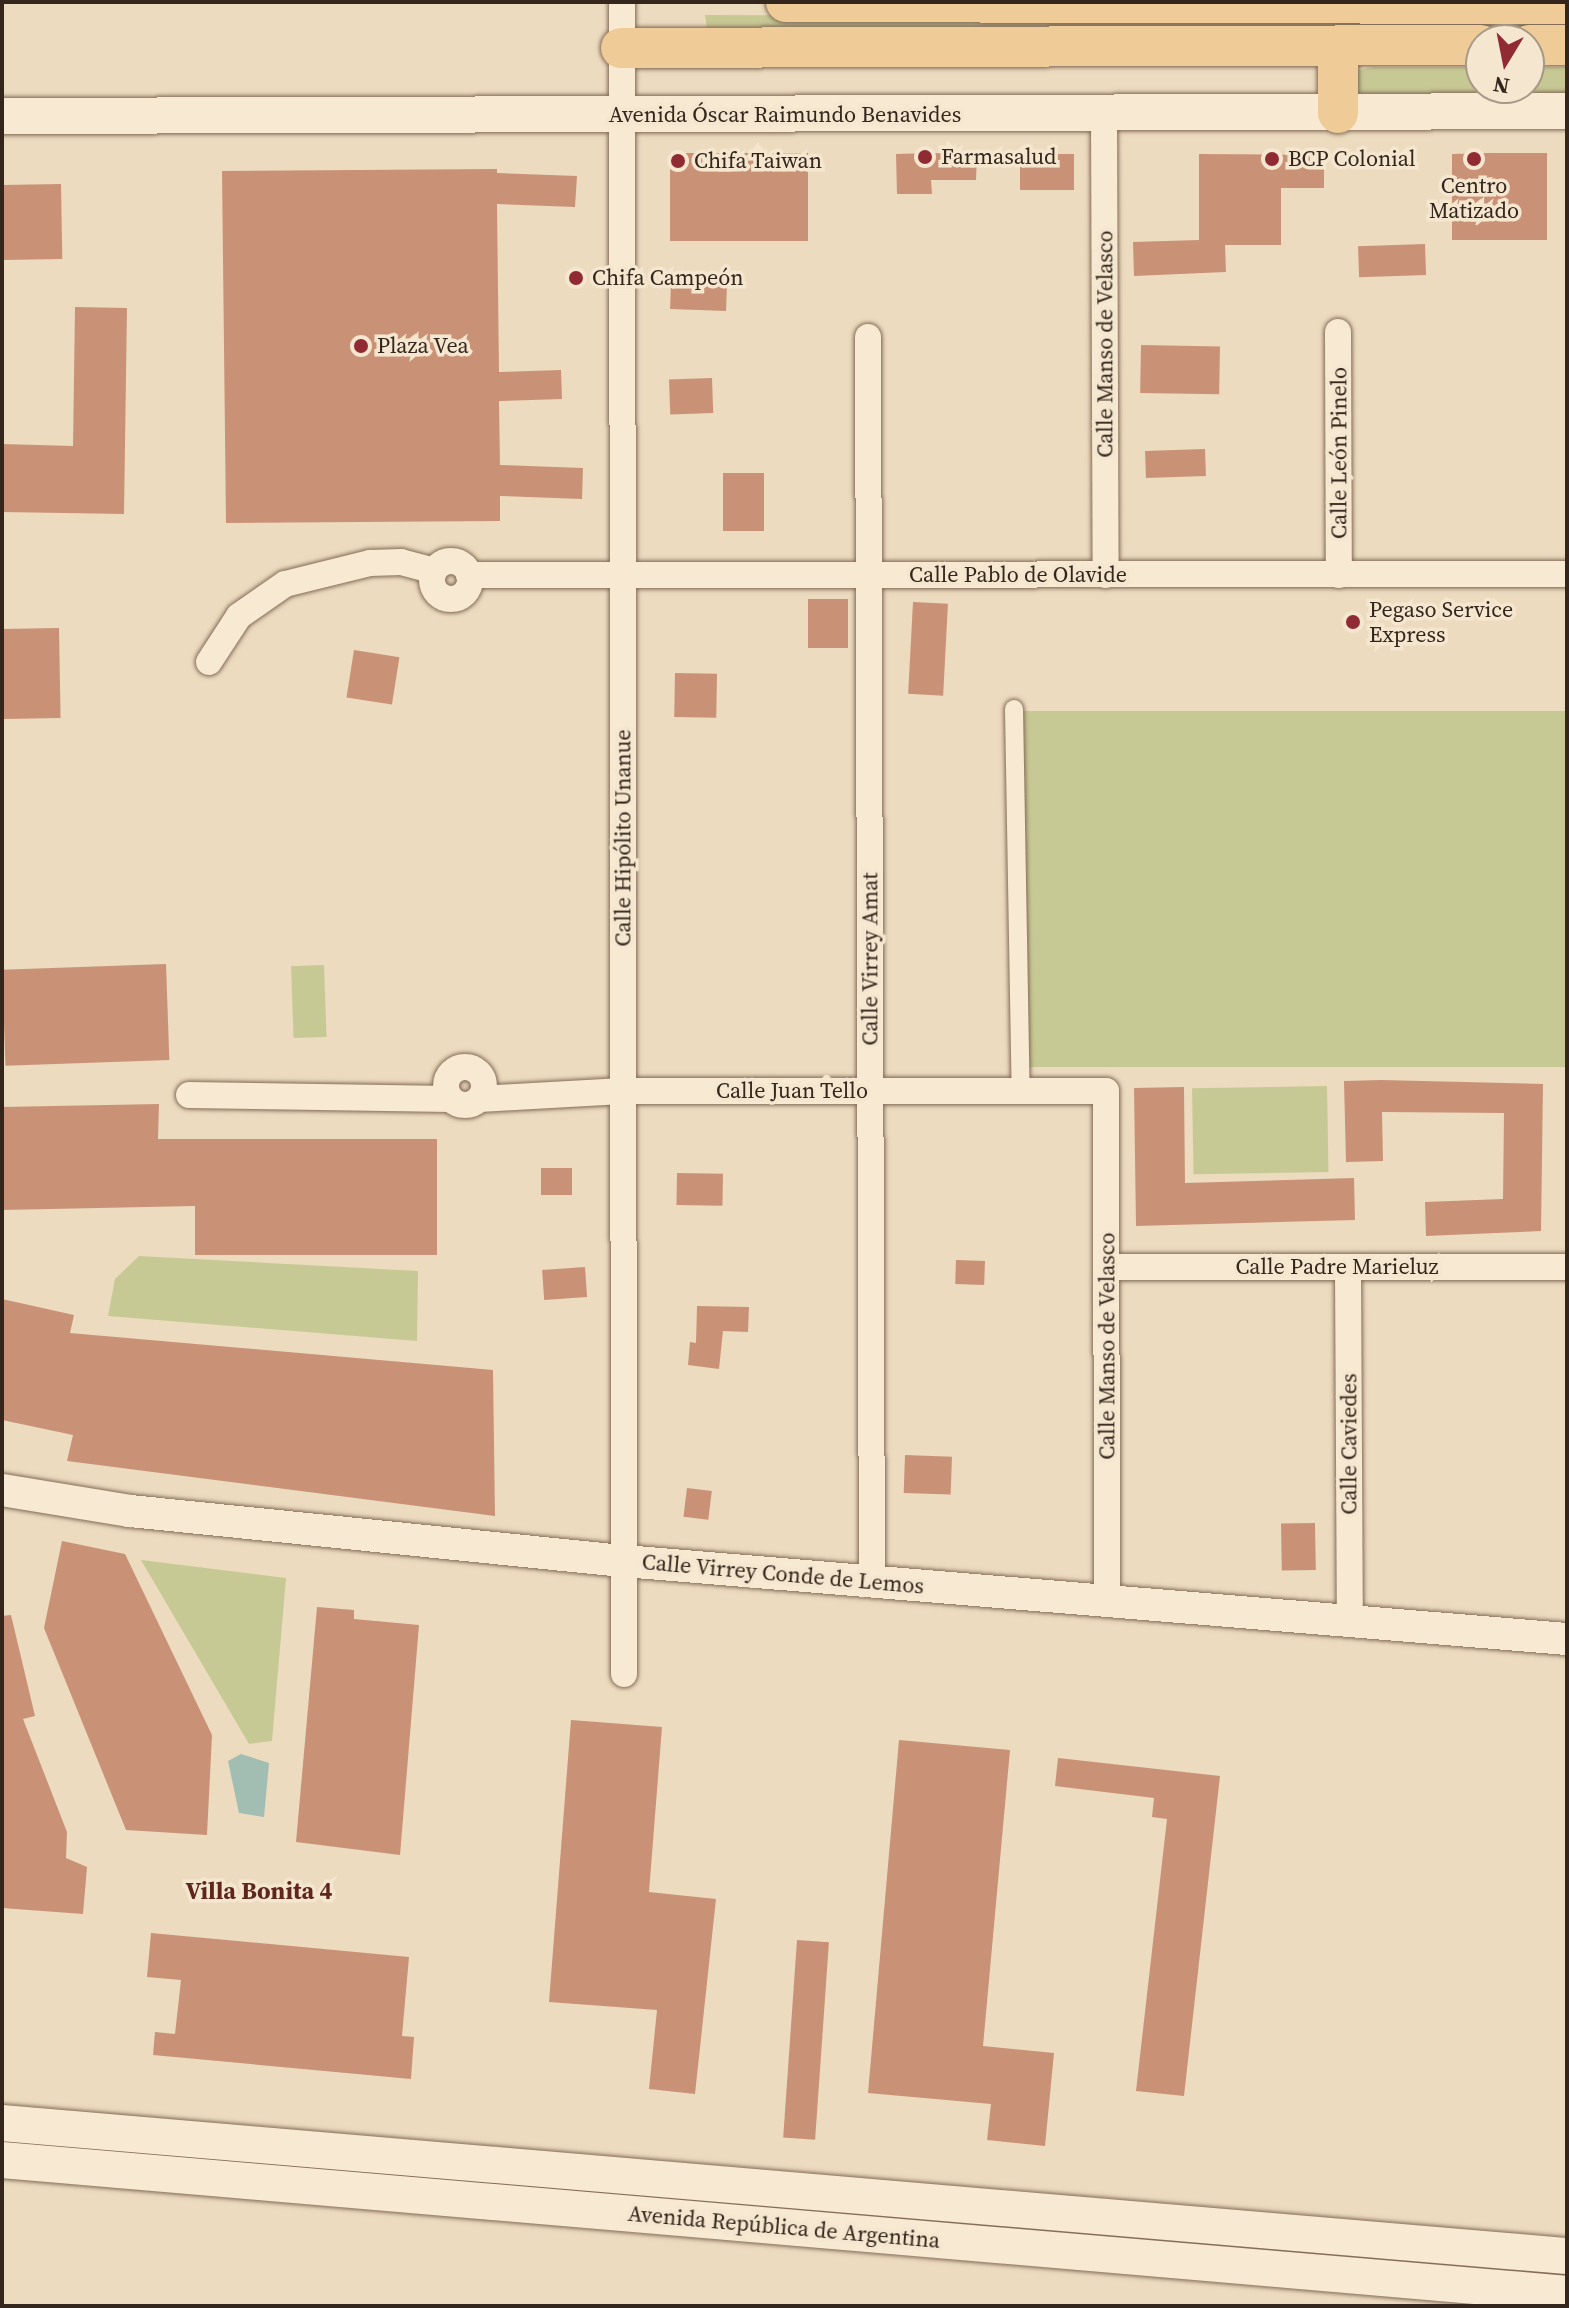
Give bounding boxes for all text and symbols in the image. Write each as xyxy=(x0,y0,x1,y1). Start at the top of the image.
north arrow xyxy=(1465,24,1545,104)
text: N xyxy=(1491,70,1512,102)
street label: Avenida Óscar Raimundo Benavides xyxy=(609,102,961,128)
place label: Farmasalud xyxy=(941,144,1056,170)
place label: BCP Colonial xyxy=(1288,146,1416,172)
place label: Chifa Taiwan xyxy=(694,148,822,174)
marker: Farmasalud xyxy=(916,148,934,166)
marker: BCP Colonial xyxy=(1263,150,1281,168)
marker: Centro Matizado xyxy=(1465,150,1483,168)
marker: Chifa Taiwan xyxy=(669,152,687,170)
place label: Centro Matizado xyxy=(1429,172,1519,224)
street label: Calle Manso de Velasco xyxy=(1092,230,1118,458)
place label: Chifa Campeón xyxy=(592,265,744,291)
marker: Chifa Campeón xyxy=(567,269,585,287)
place label: Plaza Vea xyxy=(377,333,469,359)
marker: Plaza Vea xyxy=(352,337,370,355)
street label: Calle León Pinelo xyxy=(1326,367,1352,539)
street label: Calle Pablo de Olavide xyxy=(909,562,1127,588)
place label: Pegaso Service Express xyxy=(1369,596,1513,648)
marker: Pegaso Service Express xyxy=(1344,613,1362,631)
street label: Calle Hipólito Unanue xyxy=(610,729,636,947)
street label: Calle Virrey Amat xyxy=(857,872,883,1046)
street label: Calle Juan Tello xyxy=(716,1078,868,1104)
street label: Calle Manso de Velasco xyxy=(1094,1232,1120,1460)
street label: Calle Padre Marieluz xyxy=(1235,1254,1439,1280)
street label: Calle Caviedes xyxy=(1336,1373,1362,1515)
street label: Calle Virrey Conde de Lemos xyxy=(641,1548,925,1600)
district label: Villa Bonita 4 xyxy=(186,1877,332,1905)
street label: Avenida República de Argentina xyxy=(627,2200,941,2254)

